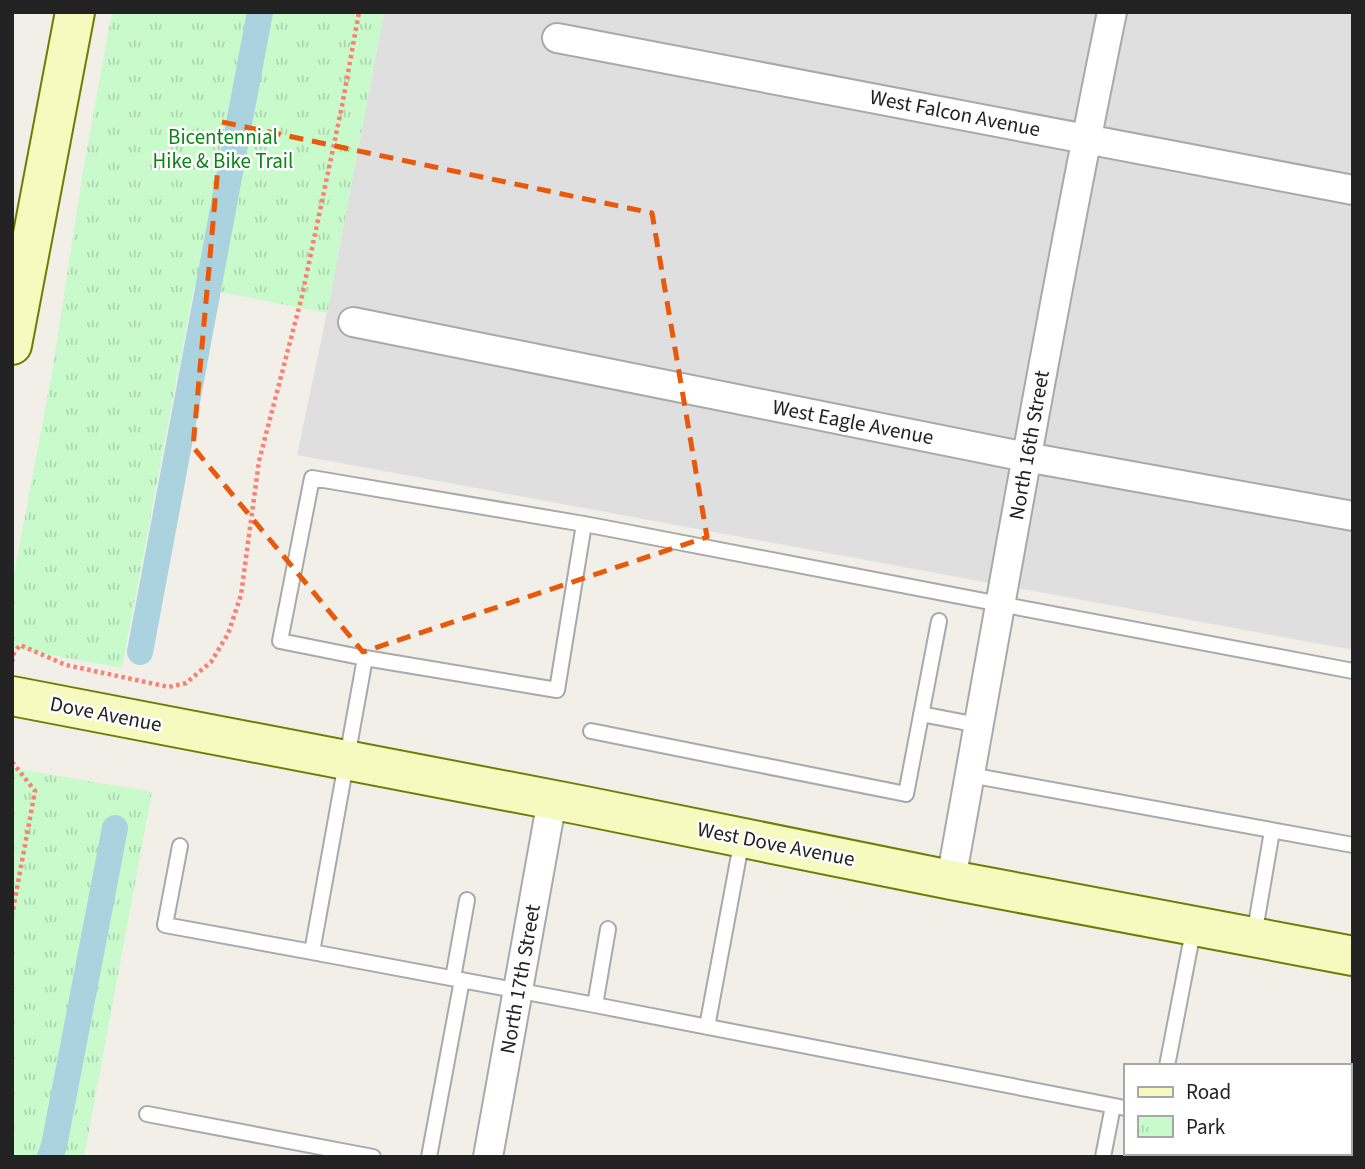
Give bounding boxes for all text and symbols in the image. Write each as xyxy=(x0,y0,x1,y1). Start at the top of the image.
street label: West Falcon Avenue xyxy=(867,82,1043,144)
park label: Bicentennial Hike & Bike Trail xyxy=(153,122,293,176)
street label: North 16th Street xyxy=(1001,368,1057,522)
street label: West Eagle Avenue xyxy=(770,392,936,452)
street label: Dove Avenue xyxy=(48,688,164,740)
street label: West Dove Avenue xyxy=(695,814,857,874)
street label: North 17th Street xyxy=(492,902,548,1056)
legend xyxy=(1124,1064,1351,1155)
text: Road xyxy=(1186,1077,1231,1107)
text: Park xyxy=(1186,1112,1226,1142)

